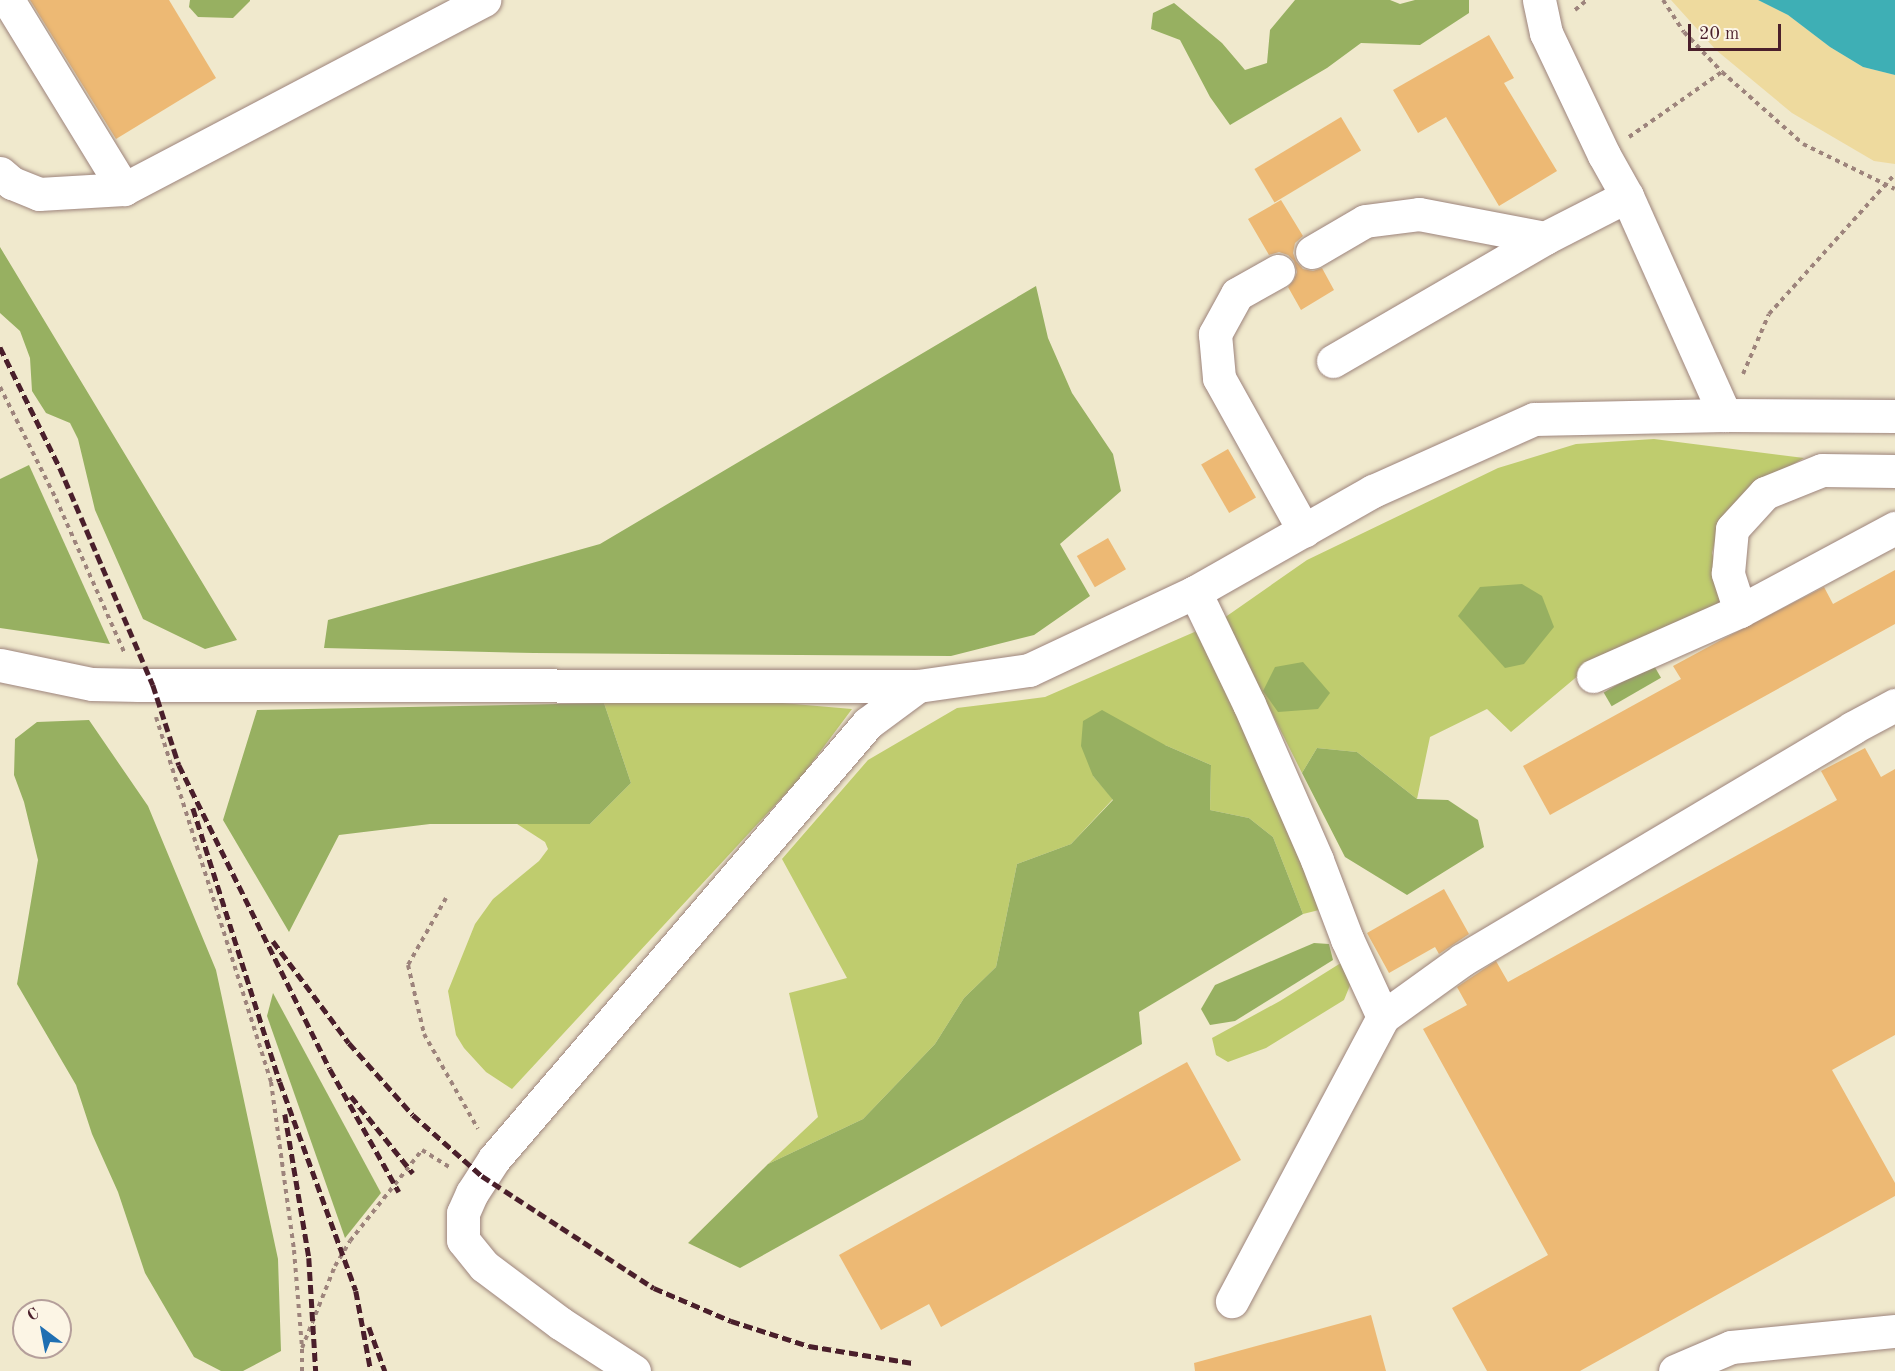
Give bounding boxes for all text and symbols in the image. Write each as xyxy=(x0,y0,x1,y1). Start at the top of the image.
scale bar xyxy=(1691,12,1784,50)
text: 20 m xyxy=(1699,25,1739,43)
north arrow xyxy=(12,1299,72,1359)
text: С xyxy=(25,1306,42,1325)

